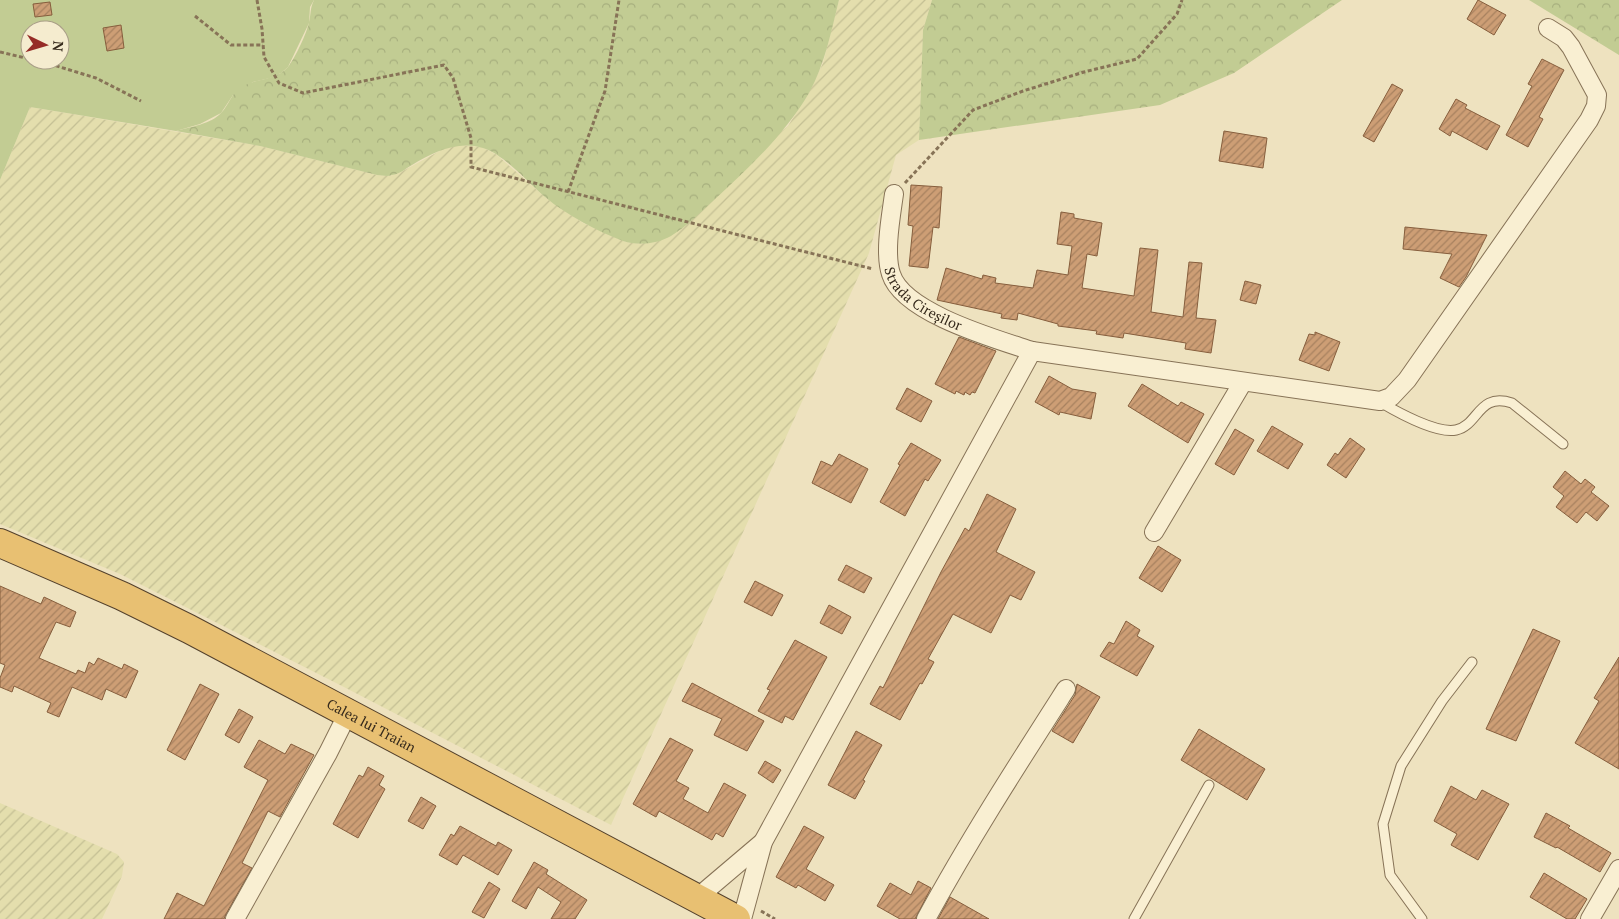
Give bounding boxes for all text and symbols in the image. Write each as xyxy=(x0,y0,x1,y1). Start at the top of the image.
north arrow xyxy=(20,20,70,70)
text: N xyxy=(48,40,68,53)
street label: Strada Cireșilor xyxy=(880,265,966,335)
street label: Calea lui Traian xyxy=(324,694,420,757)

